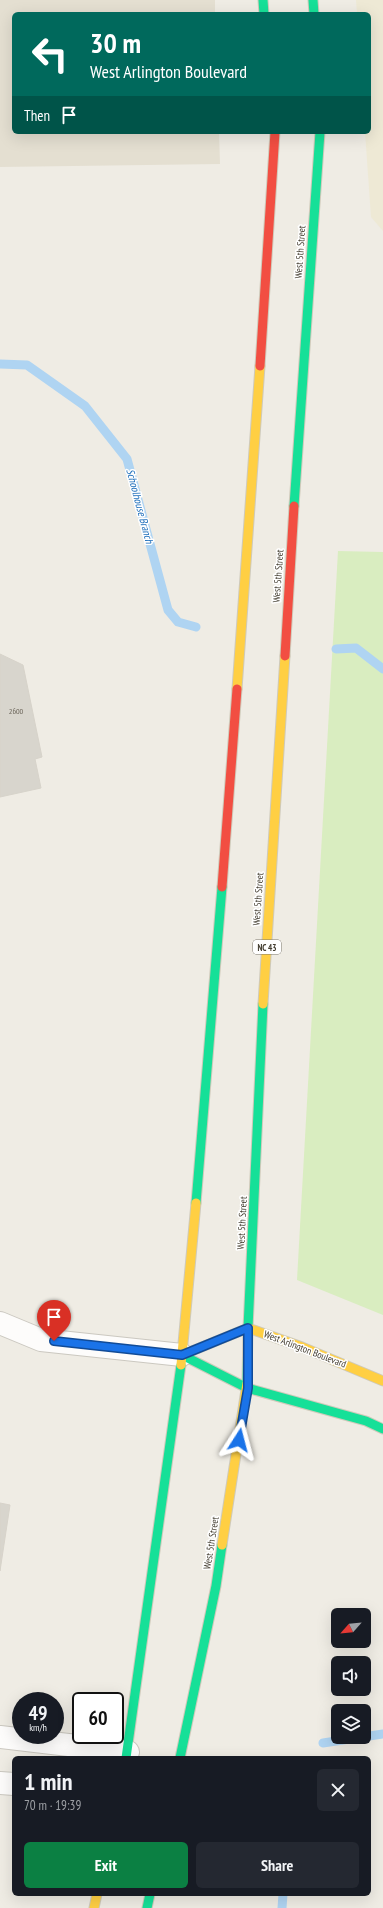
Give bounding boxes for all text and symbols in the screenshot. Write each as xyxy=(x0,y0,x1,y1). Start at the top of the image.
text: 30 m xyxy=(90,24,141,61)
icon: left xyxy=(24,28,76,80)
text: West Arlington Boulevard xyxy=(90,60,247,83)
icon: arrive xyxy=(58,104,80,126)
text: Then xyxy=(24,106,50,125)
street label: West 5th Street xyxy=(292,225,308,279)
water label: Schoolhouse Branch xyxy=(123,467,157,546)
street label: West 5th Street xyxy=(270,549,286,603)
house number: 2600 xyxy=(9,706,24,716)
street label: West 5th Street xyxy=(250,872,266,926)
road number: NC 43 xyxy=(253,940,281,954)
street label: West 5th Street xyxy=(234,1196,250,1250)
pin xyxy=(37,1300,71,1341)
icon: arrive xyxy=(43,1306,65,1328)
street label: West Arlington Boulevard xyxy=(262,1327,348,1371)
position arrow xyxy=(218,1419,260,1461)
street label: West 5th Street xyxy=(200,1515,222,1570)
north arrow xyxy=(331,1608,371,1648)
map controls xyxy=(331,1608,371,1744)
button: sound xyxy=(331,1656,371,1696)
speed limit sign: 60 xyxy=(72,1692,124,1744)
text: 49 xyxy=(28,1700,48,1726)
button: layers xyxy=(331,1704,371,1744)
text: km/h xyxy=(29,1721,47,1734)
text: 1 min xyxy=(24,1766,72,1797)
button: close xyxy=(317,1769,359,1811)
text: 70 m · 19:39 xyxy=(24,1797,81,1814)
button: Exit xyxy=(24,1842,188,1888)
button: Share xyxy=(196,1842,359,1888)

